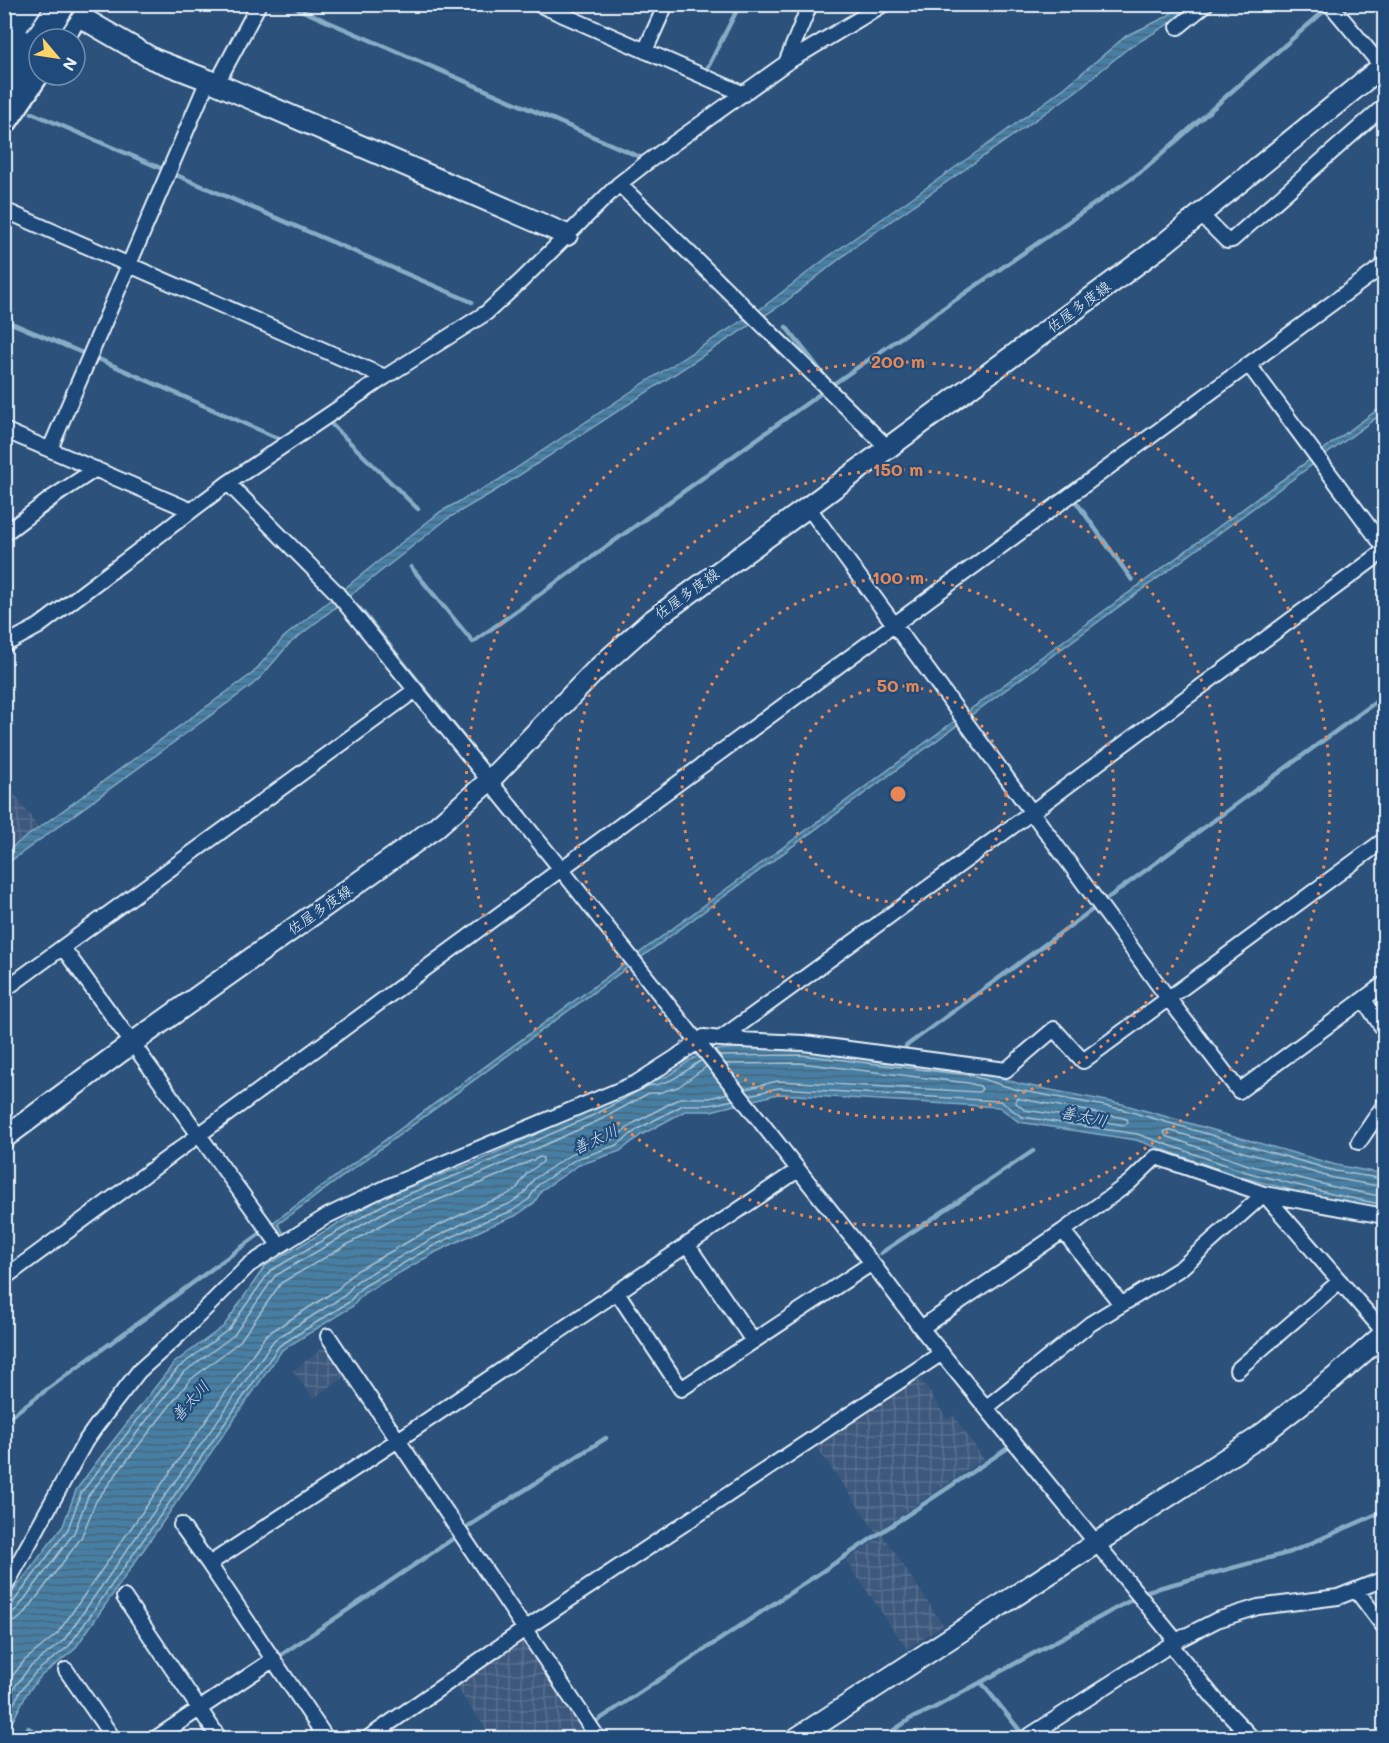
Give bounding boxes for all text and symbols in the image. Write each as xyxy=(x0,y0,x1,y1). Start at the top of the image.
north arrow xyxy=(27,27,87,87)
text: N xyxy=(58,54,83,75)
street label: 佐屋多度線 xyxy=(1042,276,1114,337)
text: 200 m xyxy=(871,349,925,373)
text: 150 m xyxy=(873,457,923,481)
street label: 佐屋多度線 xyxy=(650,563,723,623)
text: 100 m xyxy=(872,565,924,589)
text: 50 m xyxy=(877,673,919,697)
centre of rings xyxy=(888,784,908,804)
street label: 佐屋多度線 xyxy=(283,879,356,939)
water label: 善太川 xyxy=(1058,1100,1110,1131)
water label: 善太川 xyxy=(569,1119,621,1158)
water label: 善太川 xyxy=(166,1376,213,1426)

